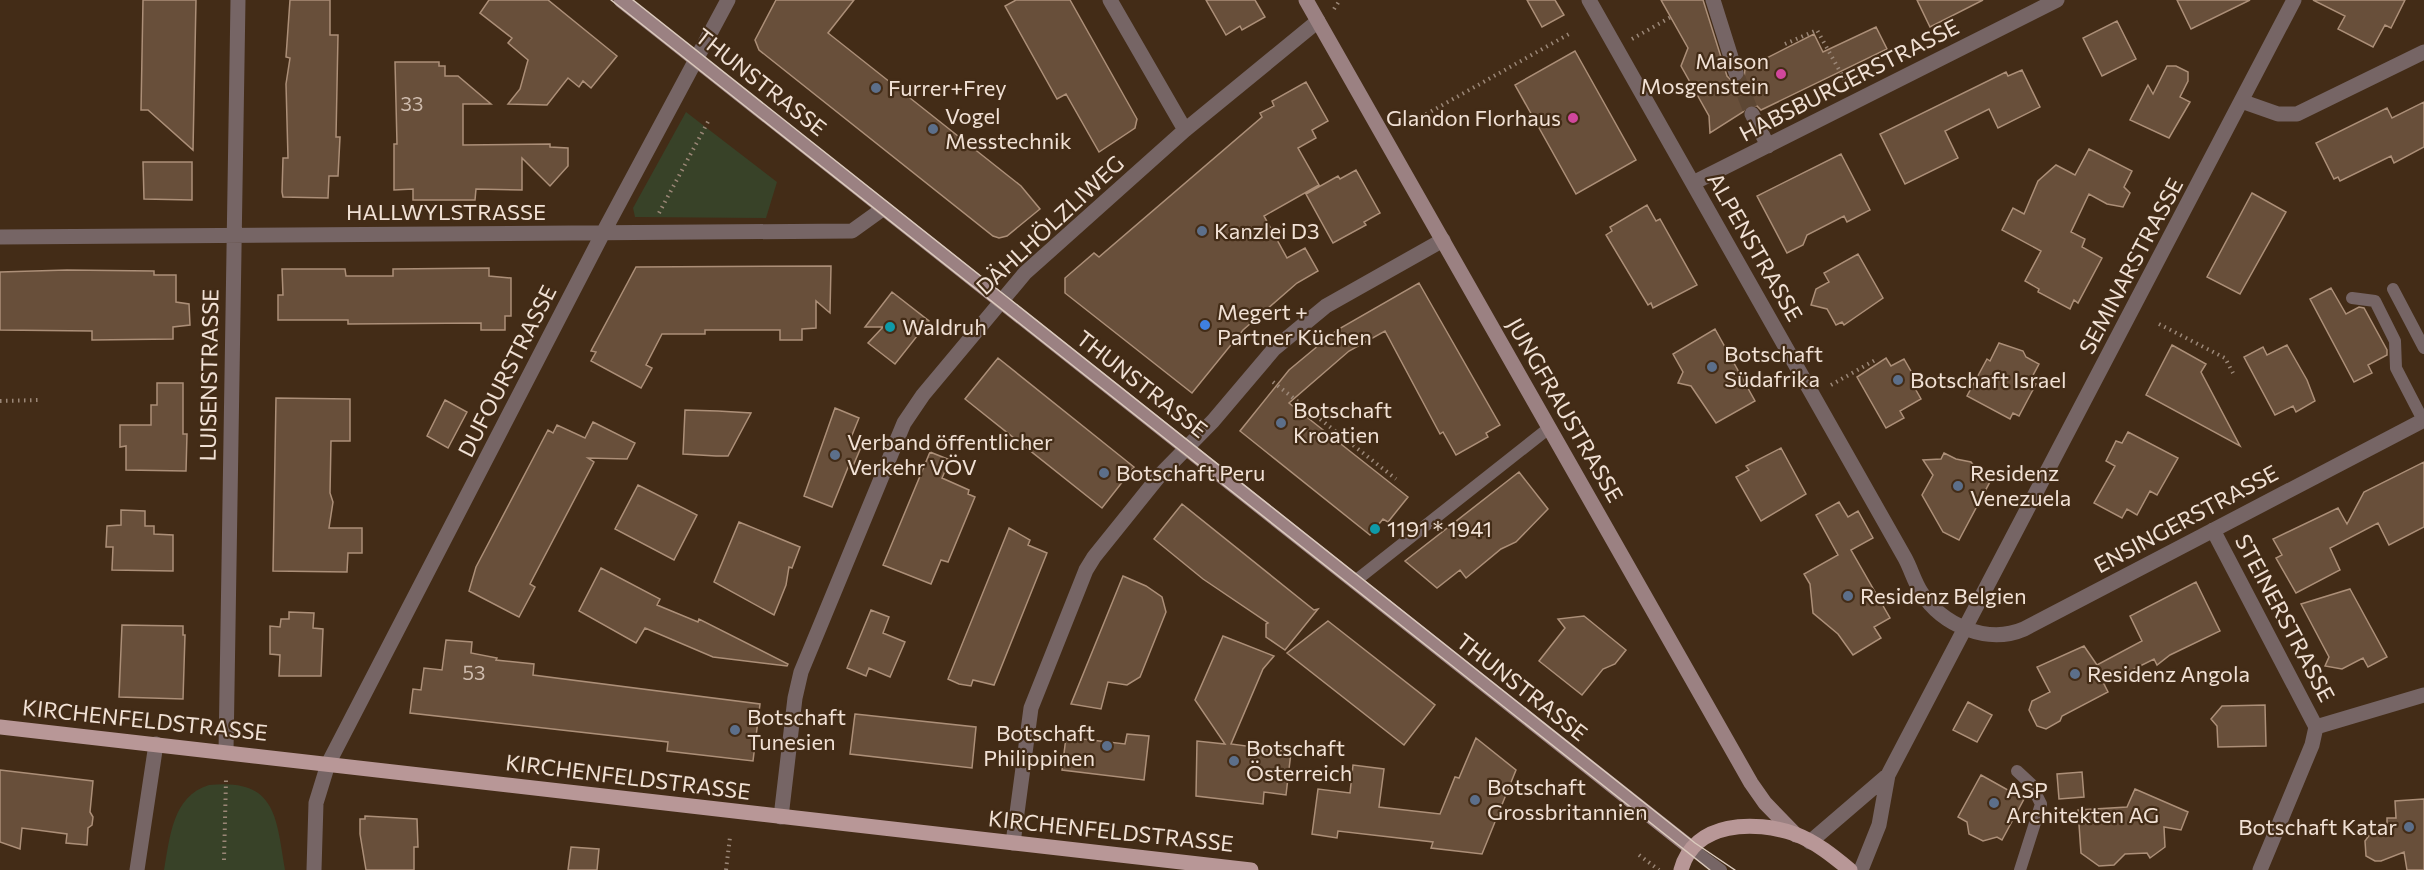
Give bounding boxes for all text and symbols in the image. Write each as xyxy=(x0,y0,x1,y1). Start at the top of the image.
street label: HABSBURGERSTRASSE xyxy=(1734,12,1963,147)
street label: THUNSTRASSE xyxy=(690,22,832,141)
place label: Maison Mosgenstein xyxy=(1640,47,1769,99)
marker: Maison Mosgenstein xyxy=(1774,67,1788,81)
place label: Furrer+Frey xyxy=(888,74,1007,101)
marker: Furrer+Frey xyxy=(869,81,883,95)
house number: 33 xyxy=(401,91,423,115)
place label: Vogel Messtechnik xyxy=(945,102,1072,154)
place label: Glandon Florhaus xyxy=(1386,104,1561,131)
marker: Glandon Florhaus xyxy=(1566,111,1580,125)
marker: Vogel Messtechnik xyxy=(926,122,940,136)
street label: DÄHLHÖLZLIWEG xyxy=(970,149,1129,300)
street label: ALPENSTRASSE xyxy=(1702,168,1809,326)
street label: SEMINARSTRASSE xyxy=(2073,173,2188,358)
street label: HALLWYLSTRASSE xyxy=(346,198,546,225)
place label: Kanzlei D3 xyxy=(1214,217,1320,244)
marker: Kanzlei D3 xyxy=(1195,224,1209,238)
street label: DUFOURSTRASSE xyxy=(452,280,562,461)
street label: LUISENSTRASSE xyxy=(193,288,224,462)
place label: Megert + Partner Küchen xyxy=(1217,298,1372,350)
place label: Waldruh xyxy=(902,313,987,340)
street label: JUNGFRAUSTRASSE xyxy=(1502,313,1629,507)
marker: Megert + Partner Küchen xyxy=(1198,318,1212,332)
marker: Waldruh xyxy=(883,320,897,334)
street label: THUNSTRASSE xyxy=(1071,324,1213,443)
place label: Botschaft Südafrika xyxy=(1724,340,1823,392)
marker: Botschaft Südafrika xyxy=(1705,360,1719,374)
place label: Botschaft Israel xyxy=(1910,366,2067,393)
marker: Botschaft Israel xyxy=(1891,373,1905,387)
place label: Botschaft Kroatien xyxy=(1293,396,1392,448)
marker: Botschaft Kroatien xyxy=(1274,416,1288,430)
place label: Verband öffentlicher Verkehr VÖV xyxy=(847,428,1053,480)
marker: Verband öffentlicher Verkehr VÖV xyxy=(828,448,842,462)
place label: Botschaft Peru xyxy=(1116,459,1265,486)
place label: Residenz Venezuela xyxy=(1970,459,2071,511)
street label: ENSINGERSTRASSE xyxy=(2089,459,2282,579)
marker: Botschaft Peru xyxy=(1097,466,1111,480)
marker: Residenz Venezuela xyxy=(1951,479,1965,493)
place label: 1191 * 1941 xyxy=(1387,515,1492,542)
marker: 1191 * 1941 xyxy=(1368,522,1382,536)
street label: STEINERSTRASSE xyxy=(2230,529,2341,706)
place label: Residenz Belgien xyxy=(1860,582,2027,609)
marker: Residenz Belgien xyxy=(1841,589,1855,603)
street label: THUNSTRASSE xyxy=(1451,627,1593,746)
house number: 53 xyxy=(463,660,485,684)
place label: Residenz Angola xyxy=(2087,660,2250,687)
marker: Residenz Angola xyxy=(2068,667,2082,681)
street label: KIRCHENFELDSTRASSE xyxy=(21,693,269,746)
place label: Botschaft Tunesien xyxy=(747,703,846,755)
place label: Botschaft Philippinen xyxy=(983,719,1095,771)
marker: Botschaft Tunesien xyxy=(728,723,742,737)
place label: Botschaft Österreich xyxy=(1246,734,1352,786)
marker: Botschaft Philippinen xyxy=(1100,739,1114,753)
street label: KIRCHENFELDSTRASSE xyxy=(504,748,752,805)
marker: Botschaft Österreich xyxy=(1227,754,1241,768)
place label: Botschaft Grossbritannien xyxy=(1487,773,1648,825)
place label: ASP Architekten AG xyxy=(2006,776,2159,828)
marker: Botschaft Grossbritannien xyxy=(1468,793,1482,807)
marker: ASP Architekten AG xyxy=(1987,796,2001,810)
street label: KIRCHENFELDSTRASSE xyxy=(987,804,1235,857)
place label: Botschaft Katar xyxy=(2238,813,2397,840)
marker: Botschaft Katar xyxy=(2402,820,2416,834)

